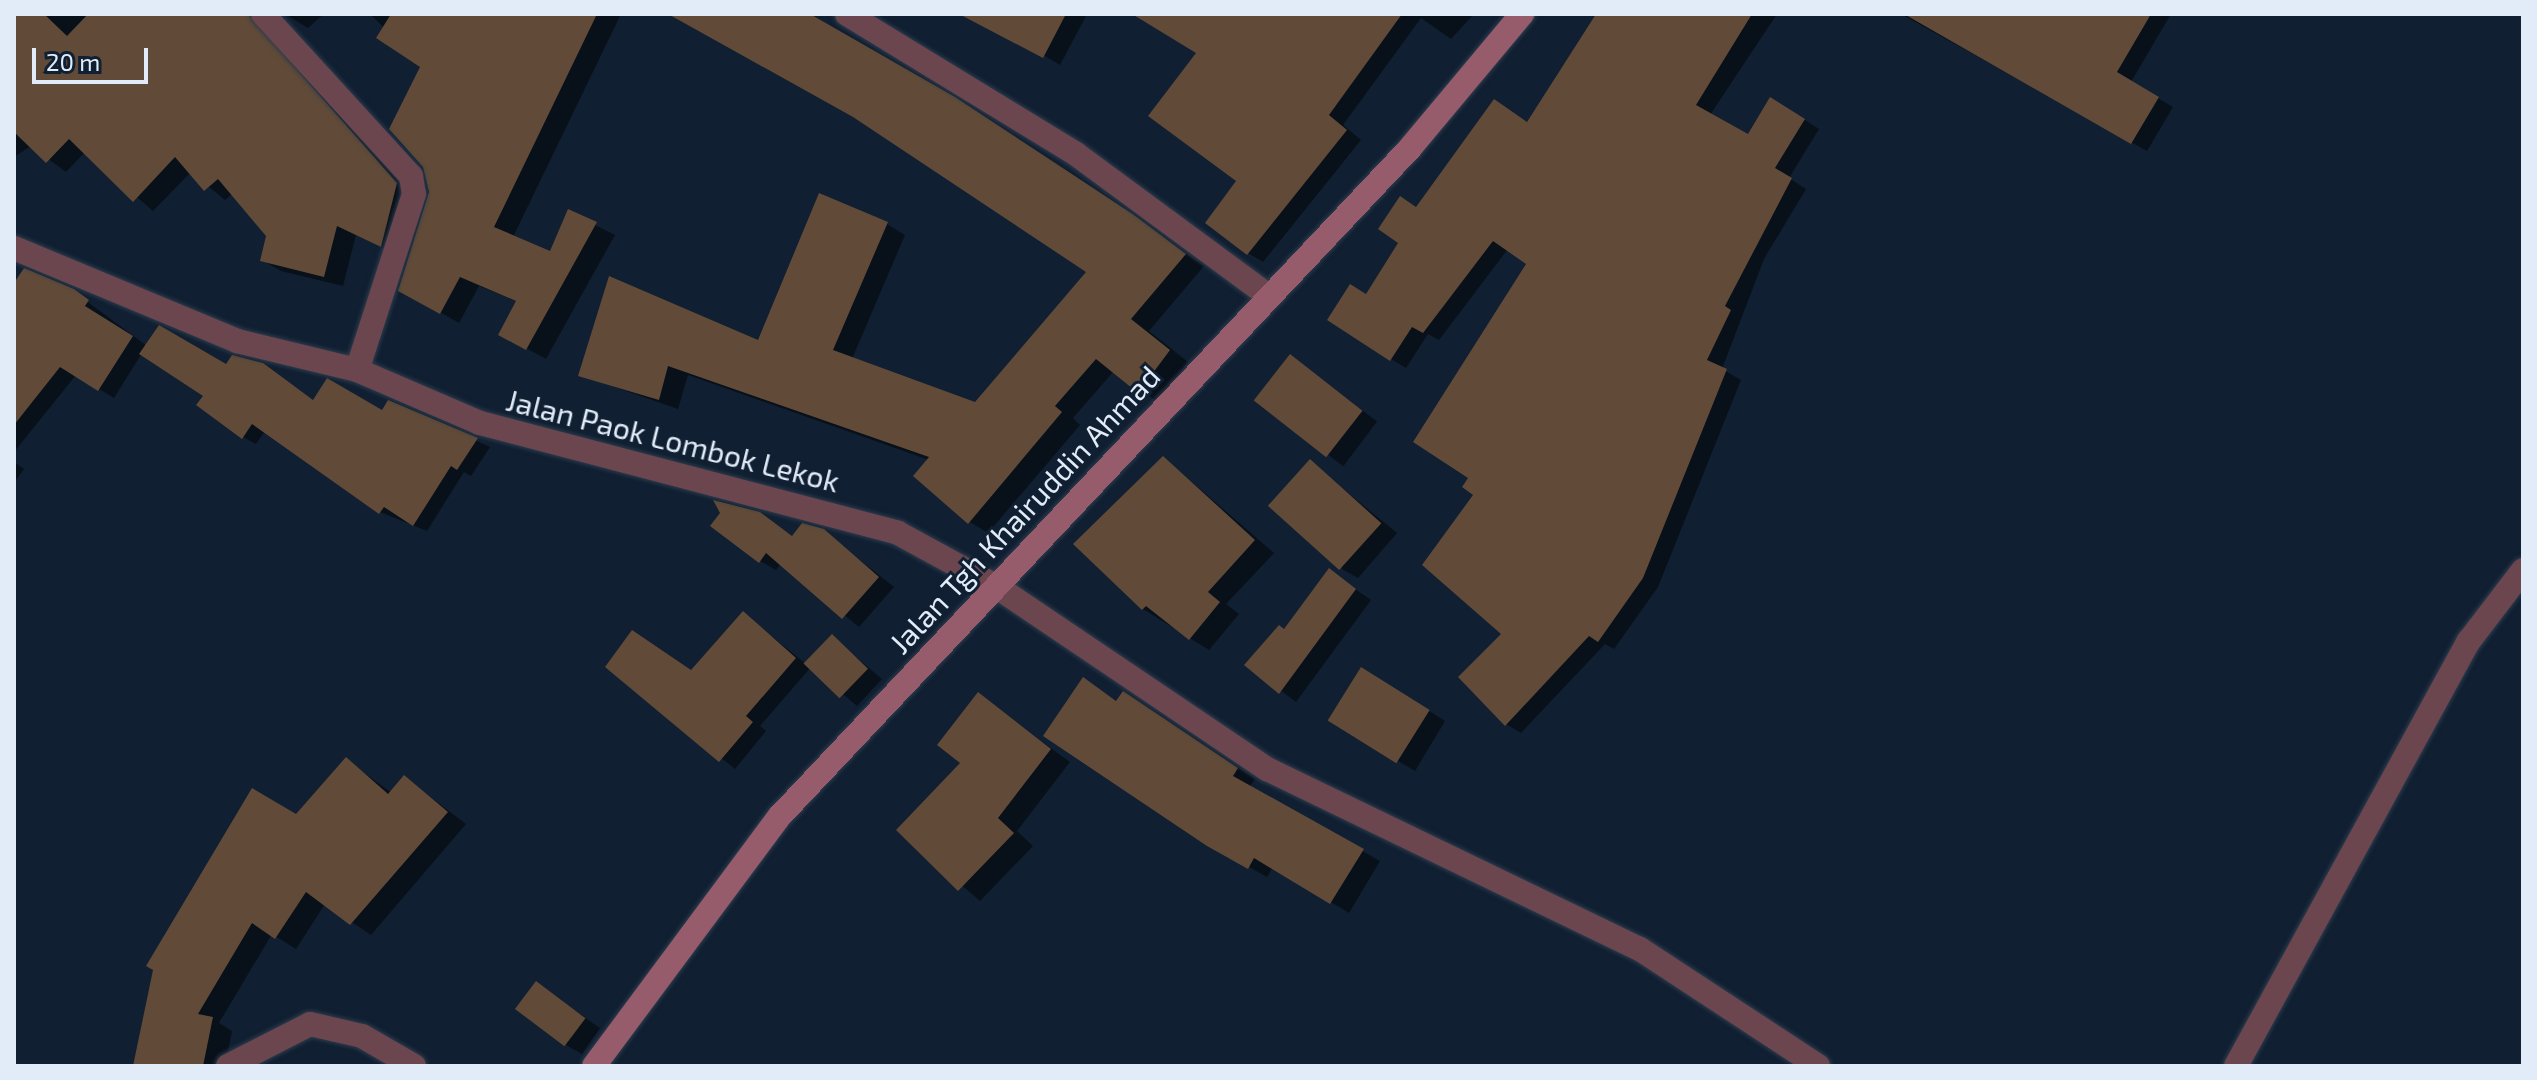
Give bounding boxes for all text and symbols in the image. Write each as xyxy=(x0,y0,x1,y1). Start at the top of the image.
scale bar xyxy=(36,32,152,82)
text: 20 m xyxy=(46,47,100,76)
street label: Jalan Tgh Khairuddin Ahmad xyxy=(881,357,1167,661)
street label: Jalan Paok Lombok Lekok xyxy=(502,381,844,499)

